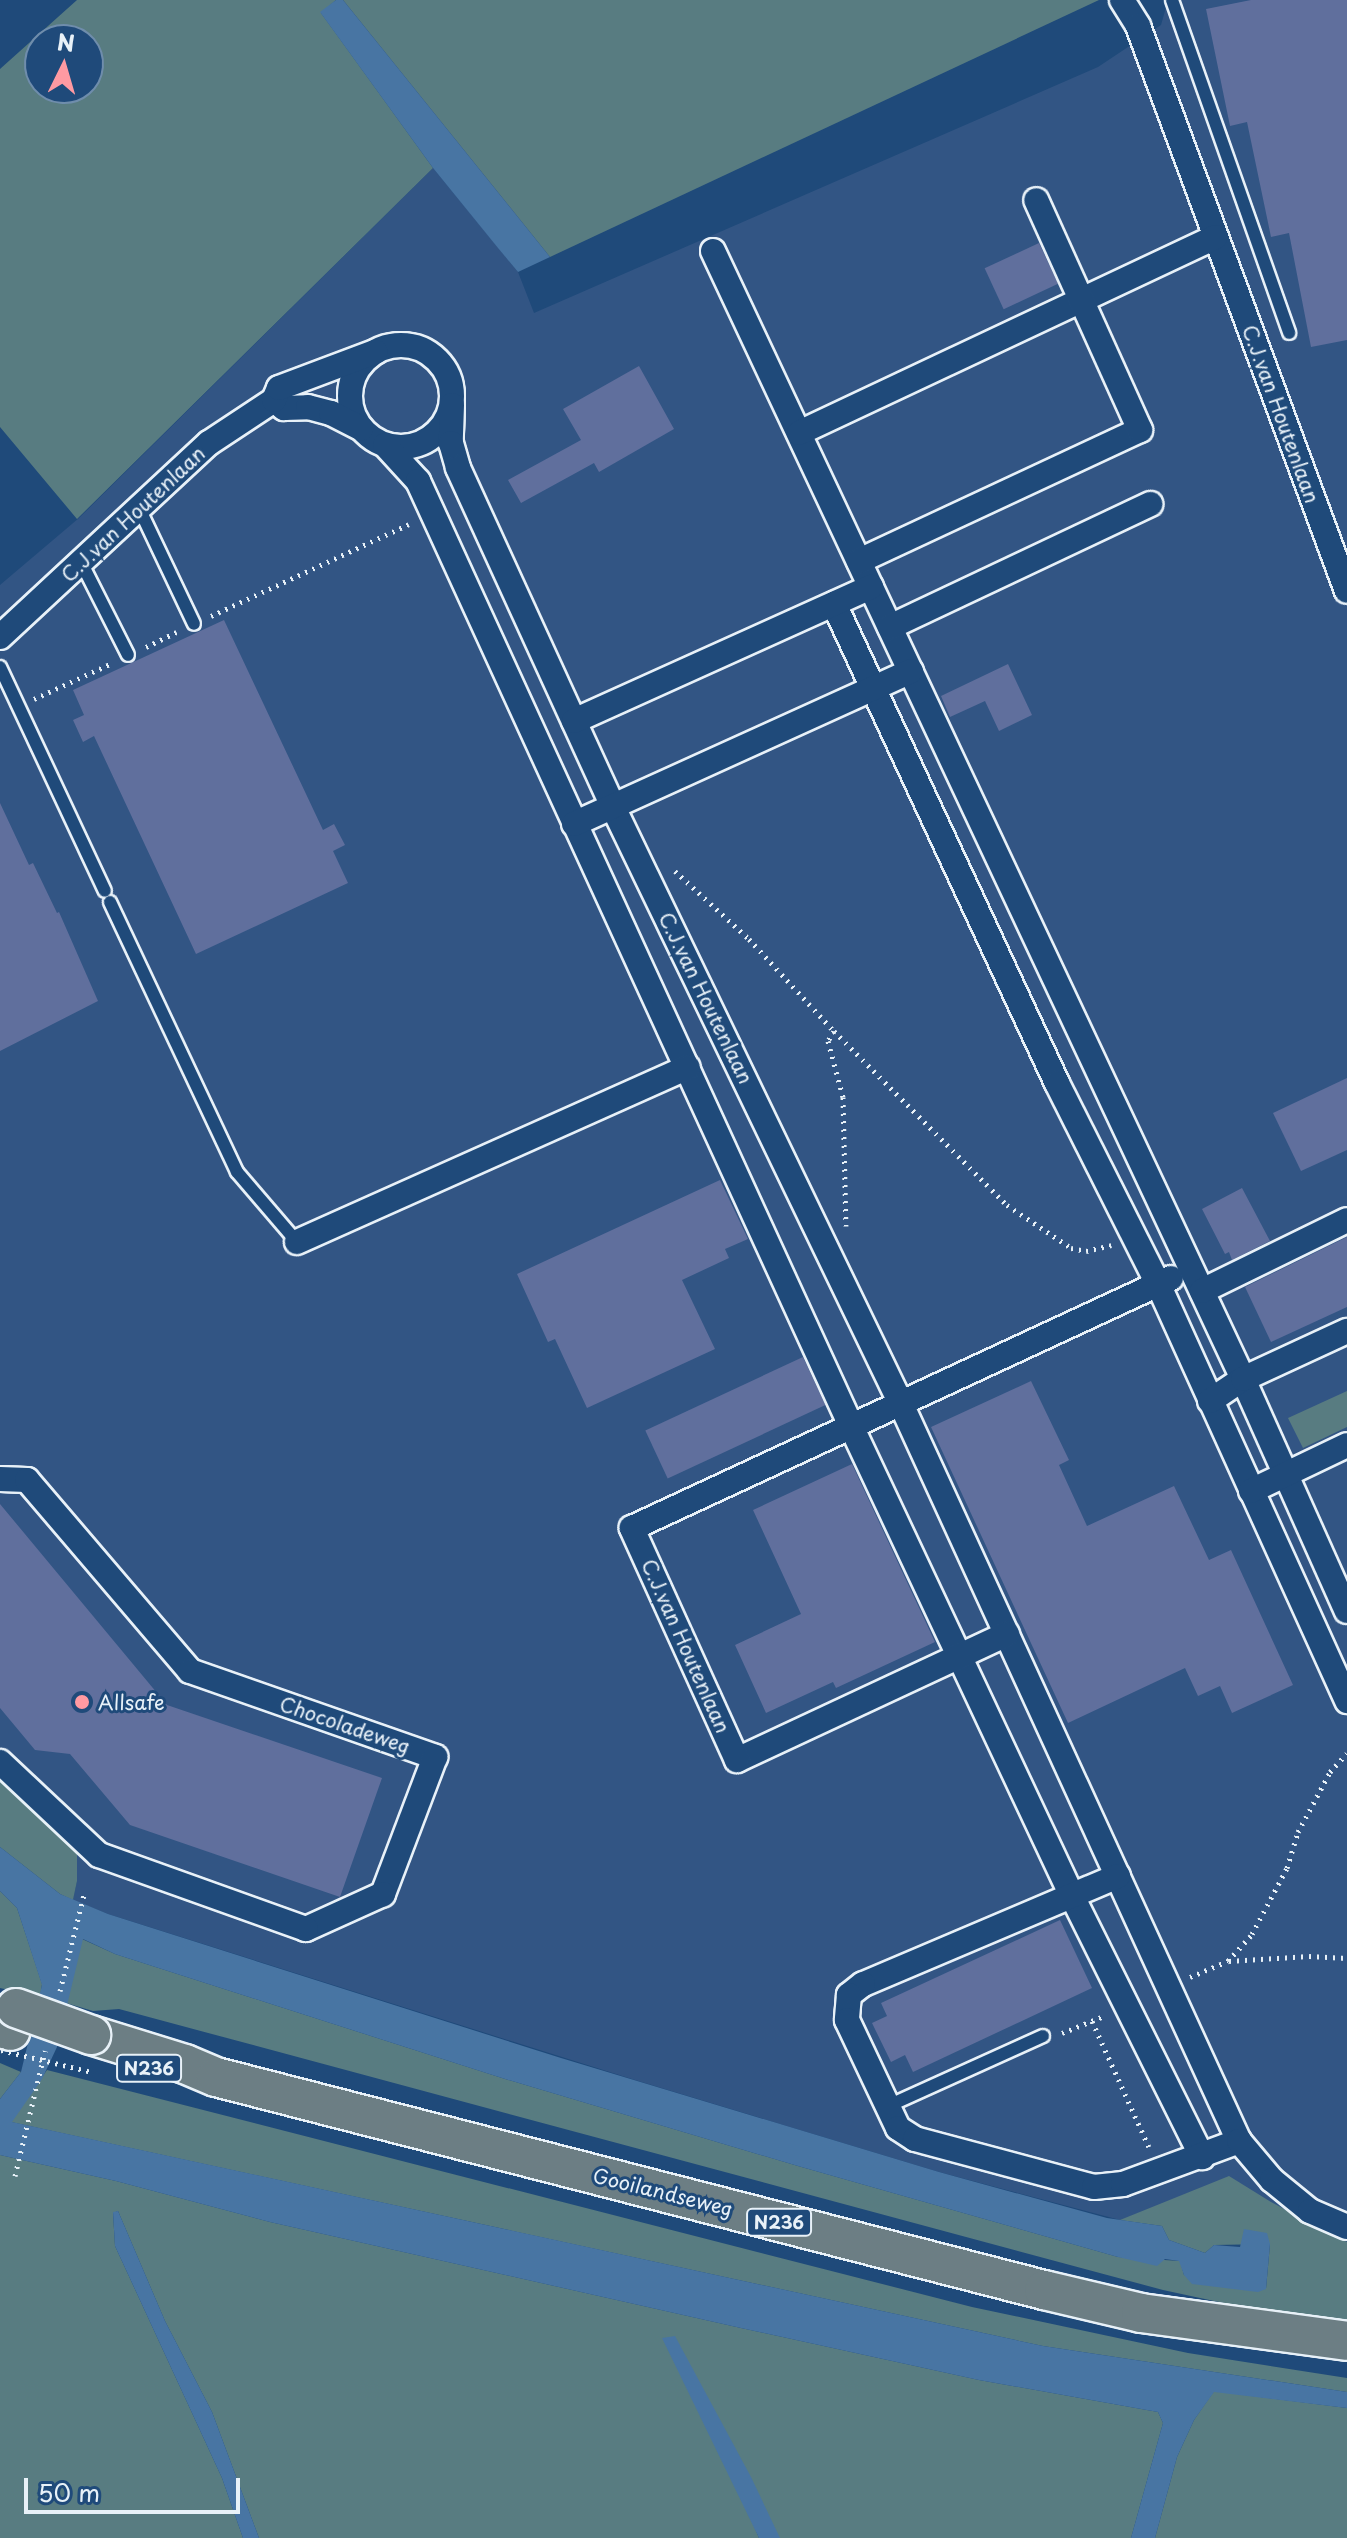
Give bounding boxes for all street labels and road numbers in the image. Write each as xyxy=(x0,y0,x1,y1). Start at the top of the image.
street label: C.J.van Houtenlaan xyxy=(1238,322,1324,506)
street label: C.J.van Houtenlaan xyxy=(56,441,210,587)
street label: C.J.van Houtenlaan xyxy=(654,909,758,1087)
street label: C.J.van Houtenlaan xyxy=(637,1556,735,1736)
street label: Chocoladeweg xyxy=(277,1691,413,1759)
road number: N236 xyxy=(115,2054,183,2082)
street label: Gooilandseweg xyxy=(591,2163,735,2221)
road number: N236 xyxy=(745,2208,813,2236)

